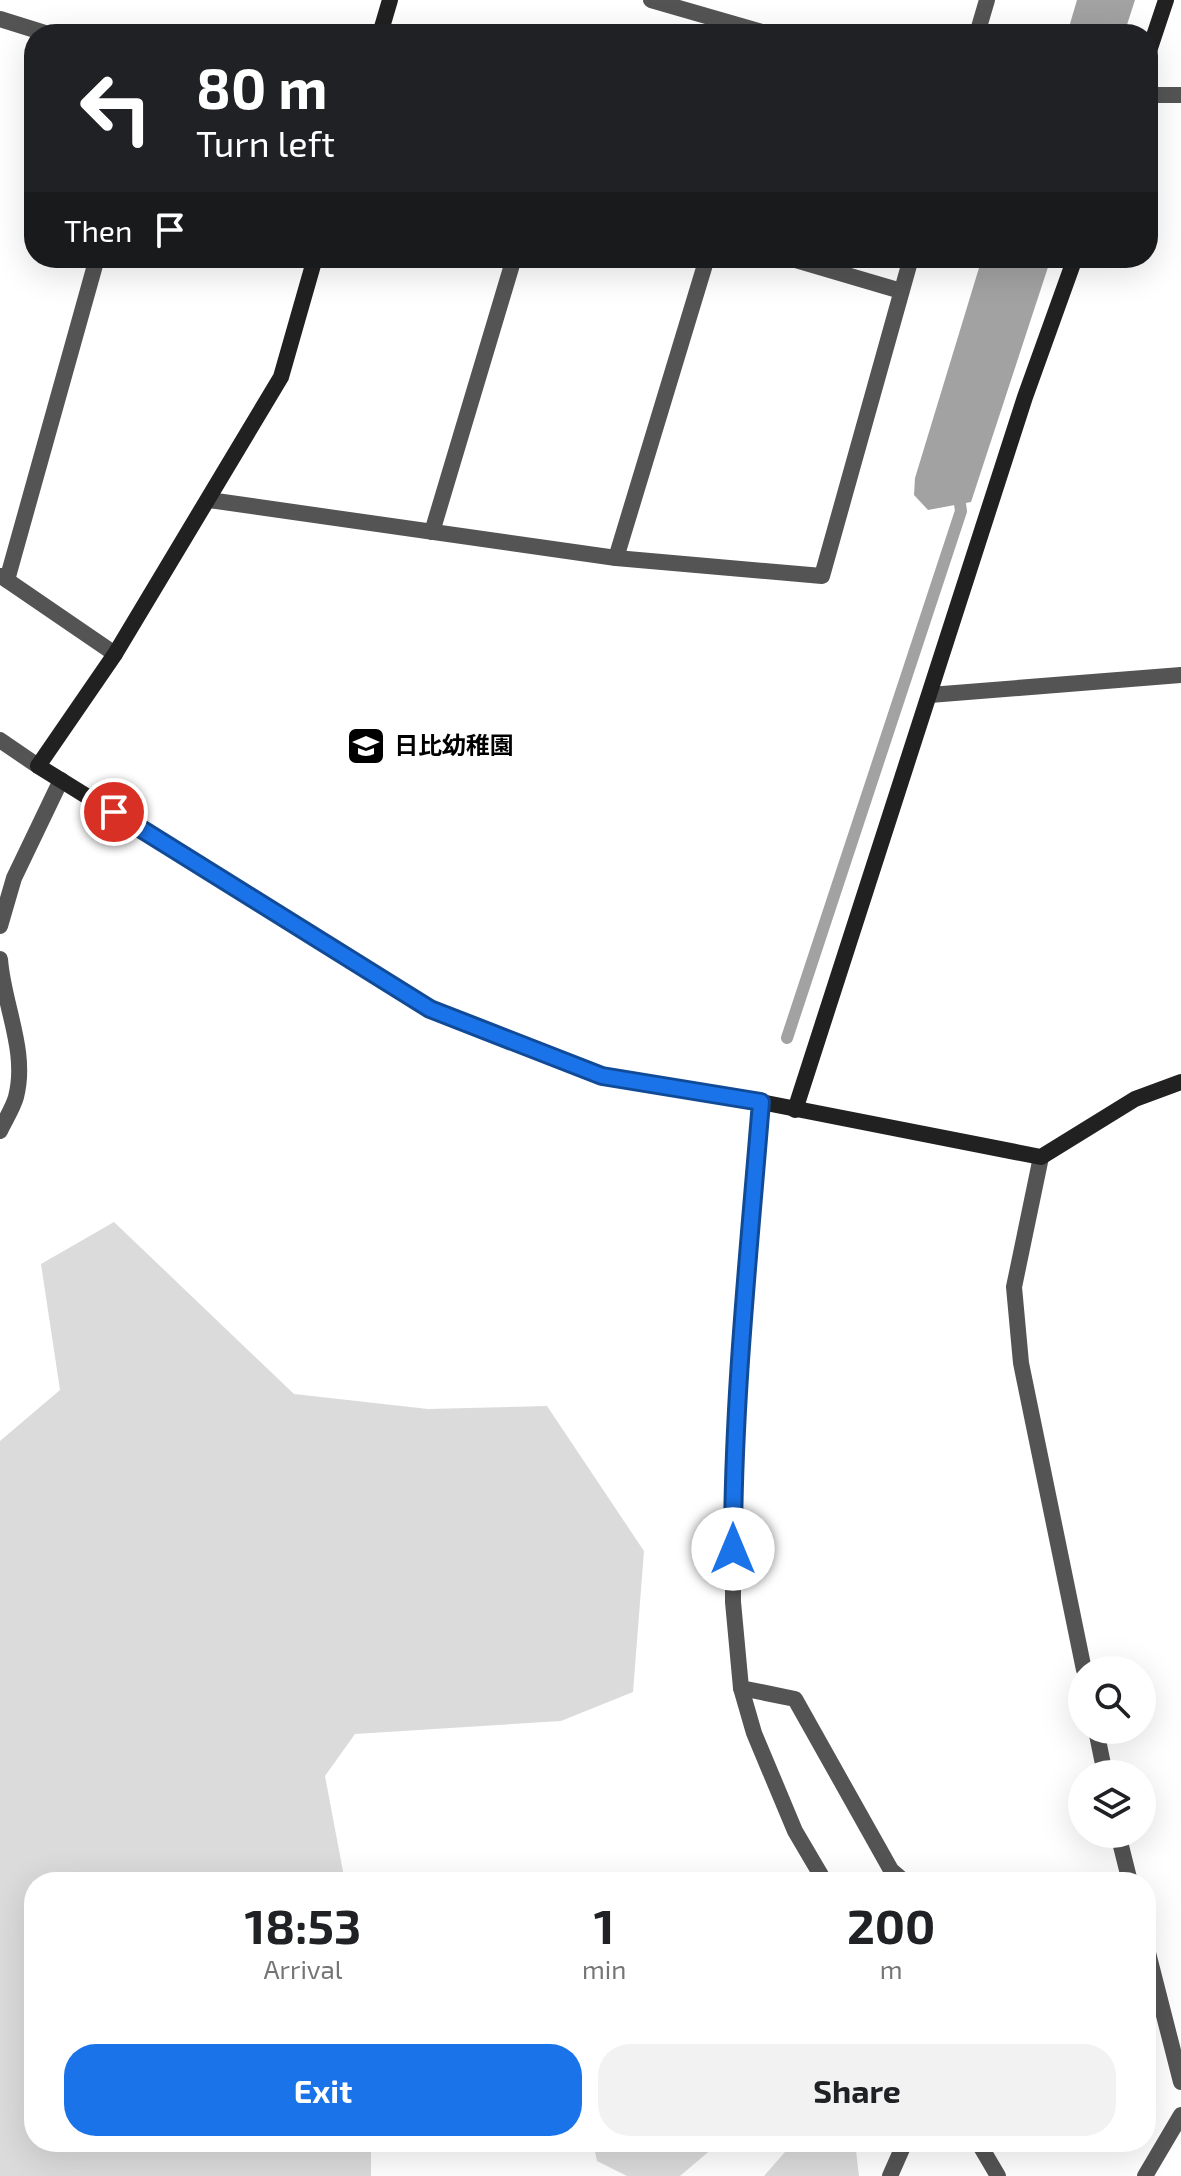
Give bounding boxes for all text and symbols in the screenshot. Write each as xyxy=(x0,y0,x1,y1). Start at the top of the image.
text: 80 m xyxy=(196,53,328,120)
icon: left xyxy=(64,56,168,160)
text: Turn left xyxy=(196,121,335,164)
icon: arrive xyxy=(148,208,192,252)
text: Then xyxy=(64,212,132,248)
school or university icon: 日比幼稚園 xyxy=(345,725,387,767)
place label: 日比幼稚園 xyxy=(394,730,514,759)
pin xyxy=(80,778,148,846)
icon: arrive xyxy=(92,790,136,834)
position arrow xyxy=(691,1507,775,1591)
map controls xyxy=(1068,1656,1156,1848)
button: search xyxy=(1068,1656,1156,1744)
button: layers xyxy=(1068,1760,1156,1848)
text: 18:53 xyxy=(245,1896,361,1954)
text: 1 xyxy=(594,1896,614,1954)
text: 200 xyxy=(847,1896,935,1954)
text: Arrival xyxy=(263,1953,343,1984)
text: min xyxy=(582,1953,626,1984)
text: m xyxy=(880,1953,903,1984)
button: Exit xyxy=(64,2044,582,2136)
button: Share xyxy=(598,2044,1116,2136)

